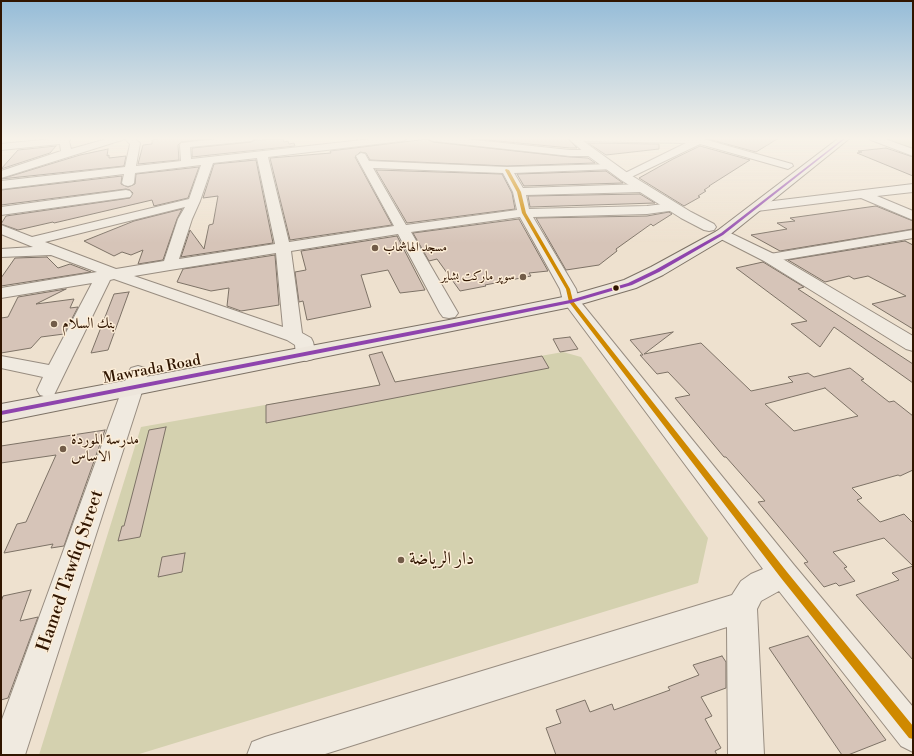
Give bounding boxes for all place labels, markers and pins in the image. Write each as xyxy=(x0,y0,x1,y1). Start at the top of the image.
place label: مسجد الهاشماب xyxy=(383,240,447,256)
marker: مسجد الهاشماب xyxy=(370,243,380,253)
place label: سوپر مارکت بشاير xyxy=(441,269,515,285)
marker: سوپر مارکت بشاير xyxy=(518,272,528,282)
unlabelled marker xyxy=(611,283,621,293)
place label: بنك السلام xyxy=(62,315,115,333)
marker: بنك السلام xyxy=(49,319,59,329)
place label: مدرسة الموردة الاساس xyxy=(71,431,139,466)
marker: مدرسة الموردة الاساس xyxy=(58,444,68,454)
place label: دار الرياضة xyxy=(409,549,474,571)
marker: دار الرياضة xyxy=(396,555,406,565)

